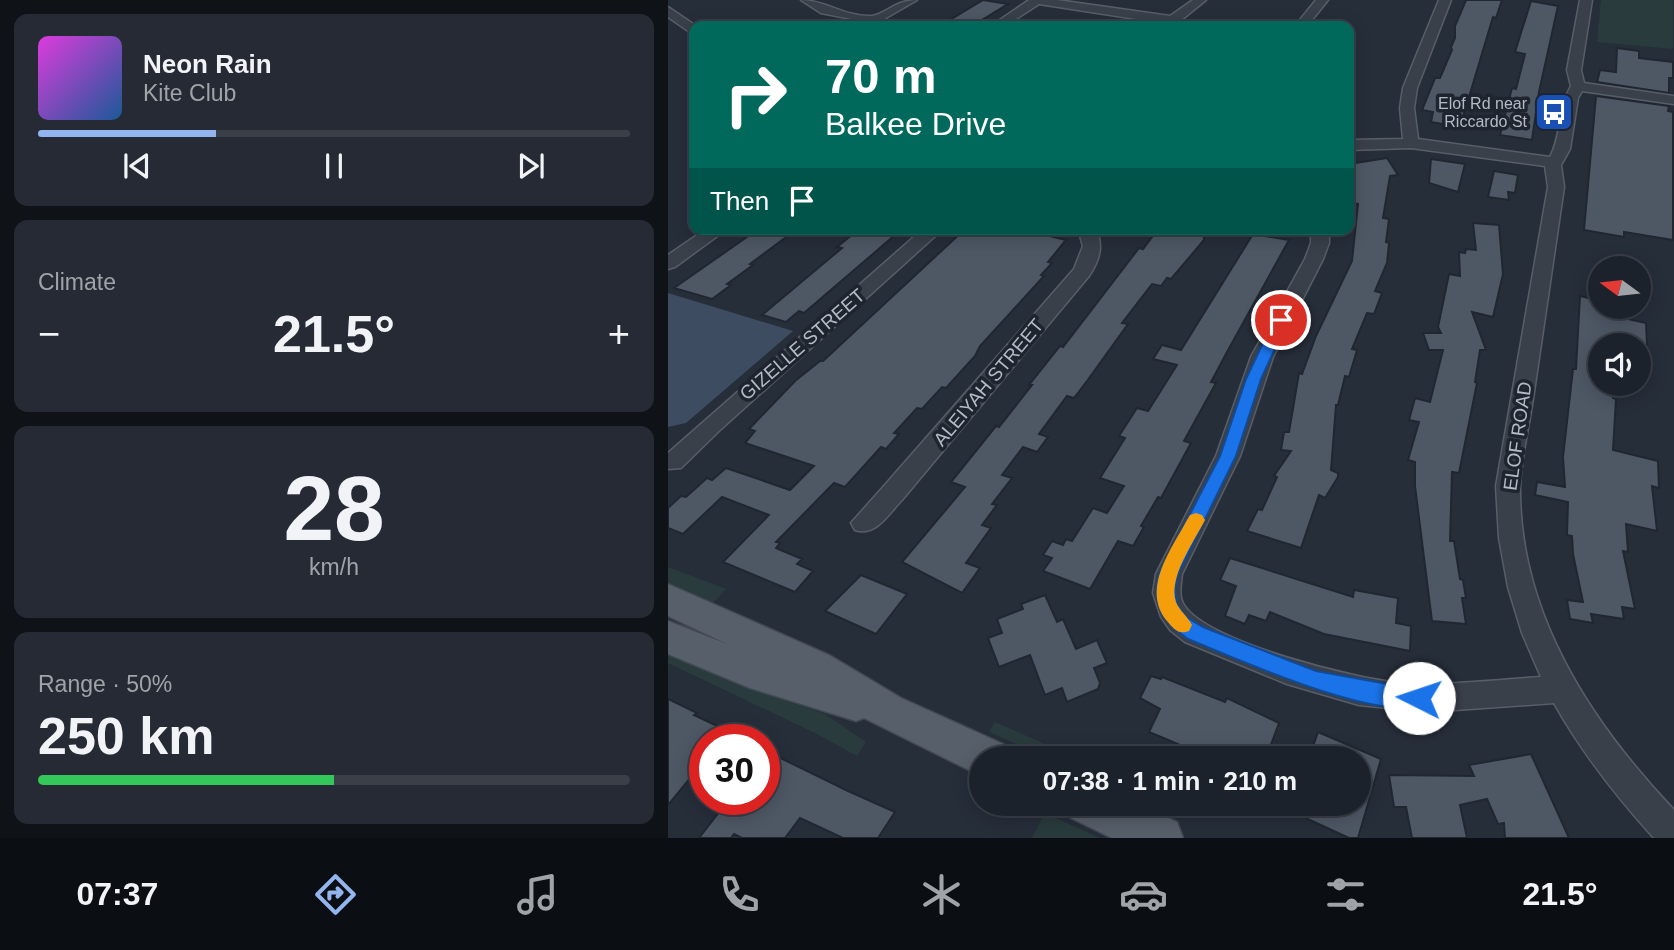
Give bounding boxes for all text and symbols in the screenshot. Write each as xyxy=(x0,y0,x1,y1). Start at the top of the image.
text: Neon Rain xyxy=(143,49,272,79)
icon: right xyxy=(710,49,801,140)
text: 70 m xyxy=(825,49,937,103)
text: Kite Club xyxy=(143,80,236,106)
bus stop icon: Elof Rd near Riccardo St xyxy=(1533,91,1575,133)
place label: Elof Rd near Riccardo St xyxy=(1438,95,1528,130)
text: Balkee Drive xyxy=(825,106,1006,142)
icon: previous xyxy=(118,147,156,185)
icon: pause xyxy=(315,147,353,185)
icon: next xyxy=(512,147,550,185)
icon: arrive xyxy=(783,182,821,220)
text: Then xyxy=(710,186,769,216)
north arrow xyxy=(1588,256,1652,318)
map controls xyxy=(1588,256,1651,396)
text: Climate xyxy=(38,269,116,295)
street label: GIZELLE STREET xyxy=(736,284,869,404)
pin xyxy=(1251,290,1311,350)
icon: arrive xyxy=(1262,301,1300,339)
text: 21.5° xyxy=(273,305,395,363)
text: − xyxy=(38,313,60,355)
text: + xyxy=(608,313,630,355)
street label: ALEIYAH STREET xyxy=(929,314,1048,450)
button: sound xyxy=(1588,333,1651,396)
street label: ELOF ROAD xyxy=(1499,380,1536,492)
text: 28 xyxy=(283,458,385,559)
text: km/h xyxy=(309,554,359,580)
position arrow xyxy=(1382,661,1456,735)
text: Range · 50% xyxy=(38,671,172,697)
text: 250 km xyxy=(38,707,214,765)
speed limit sign: 30 xyxy=(689,724,780,815)
text: 07:38 · 1 min · 210 m xyxy=(1043,766,1297,796)
icon: directions xyxy=(311,870,360,919)
icon: music xyxy=(513,870,562,919)
icon: phone xyxy=(715,870,764,919)
icon: climate xyxy=(917,870,966,919)
icon: car xyxy=(1119,870,1168,919)
icon: filters xyxy=(1321,870,1370,919)
text: 07:37 xyxy=(76,876,158,912)
text: 21.5° xyxy=(1522,876,1597,912)

